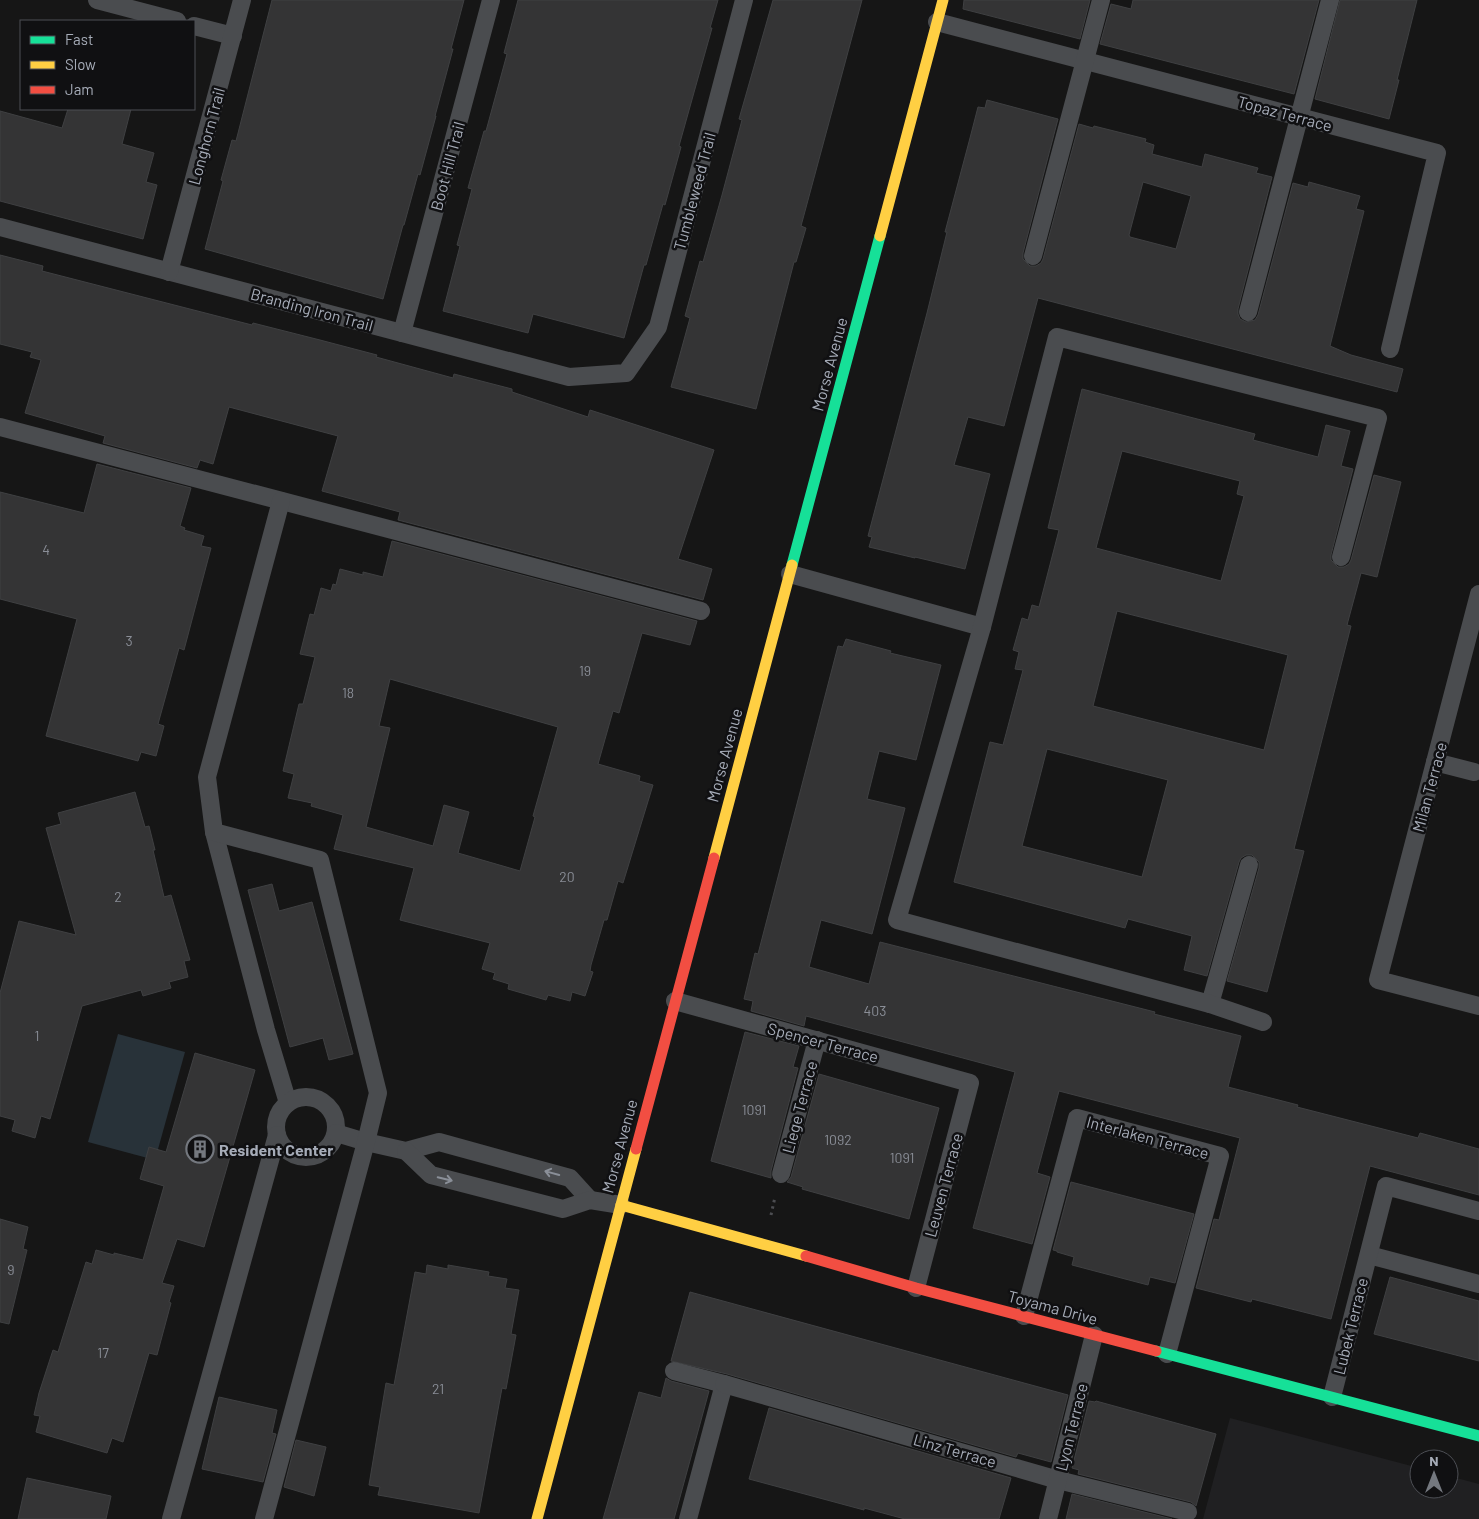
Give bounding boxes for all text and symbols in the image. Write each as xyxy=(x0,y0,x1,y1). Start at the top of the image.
legend xyxy=(20,20,195,110)
text: Fast xyxy=(65,30,93,48)
text: Slow xyxy=(65,55,96,73)
text: Jam xyxy=(65,80,94,98)
street label: Longhorn Trail xyxy=(184,85,228,187)
street label: Topaz Terrace xyxy=(1236,91,1334,135)
street label: Boot Hill Trail xyxy=(426,119,468,213)
street label: Tumbleweed Trail xyxy=(669,130,719,252)
street label: Branding Iron Trail xyxy=(249,283,375,335)
street label: Morse Avenue xyxy=(807,315,851,413)
house number: 4 xyxy=(42,541,50,558)
house number: 3 xyxy=(125,632,133,649)
house number: 19 xyxy=(579,662,591,679)
house number: 18 xyxy=(342,684,354,701)
street label: Morse Avenue xyxy=(702,706,746,804)
street label: Milan Terrace xyxy=(1408,740,1450,834)
house number: 20 xyxy=(559,868,575,885)
house number: 2 xyxy=(114,888,122,905)
house number: 403 xyxy=(864,1002,886,1019)
street label: Spencer Terrace xyxy=(765,1018,881,1066)
house number: 1 xyxy=(35,1027,39,1044)
street label: Liege Terrace xyxy=(778,1059,820,1155)
street label: Morse Avenue xyxy=(597,1097,641,1195)
house number: 1091 xyxy=(742,1101,766,1118)
street label: Interlaken Terrace xyxy=(1085,1112,1211,1162)
house number: 1092 xyxy=(824,1131,852,1148)
street label: Leuven Terrace xyxy=(920,1131,966,1239)
building icon: Resident Center xyxy=(185,1134,215,1164)
place label: Resident Center xyxy=(219,1140,333,1159)
house number: 1091 xyxy=(890,1149,914,1166)
one-way arrow xyxy=(545,1168,561,1177)
one-way arrow xyxy=(436,1175,452,1184)
house number: 9 xyxy=(7,1261,15,1278)
street label: Lubek Terrace xyxy=(1329,1276,1371,1376)
street label: Toyama Drive xyxy=(1006,1286,1100,1328)
house number: 17 xyxy=(97,1344,109,1361)
house number: 21 xyxy=(432,1380,444,1397)
street label: Lyon Terrace xyxy=(1051,1381,1091,1473)
street label: Linz Terrace xyxy=(911,1429,999,1471)
north arrow xyxy=(1409,1449,1459,1499)
text: N xyxy=(1429,1452,1439,1469)

